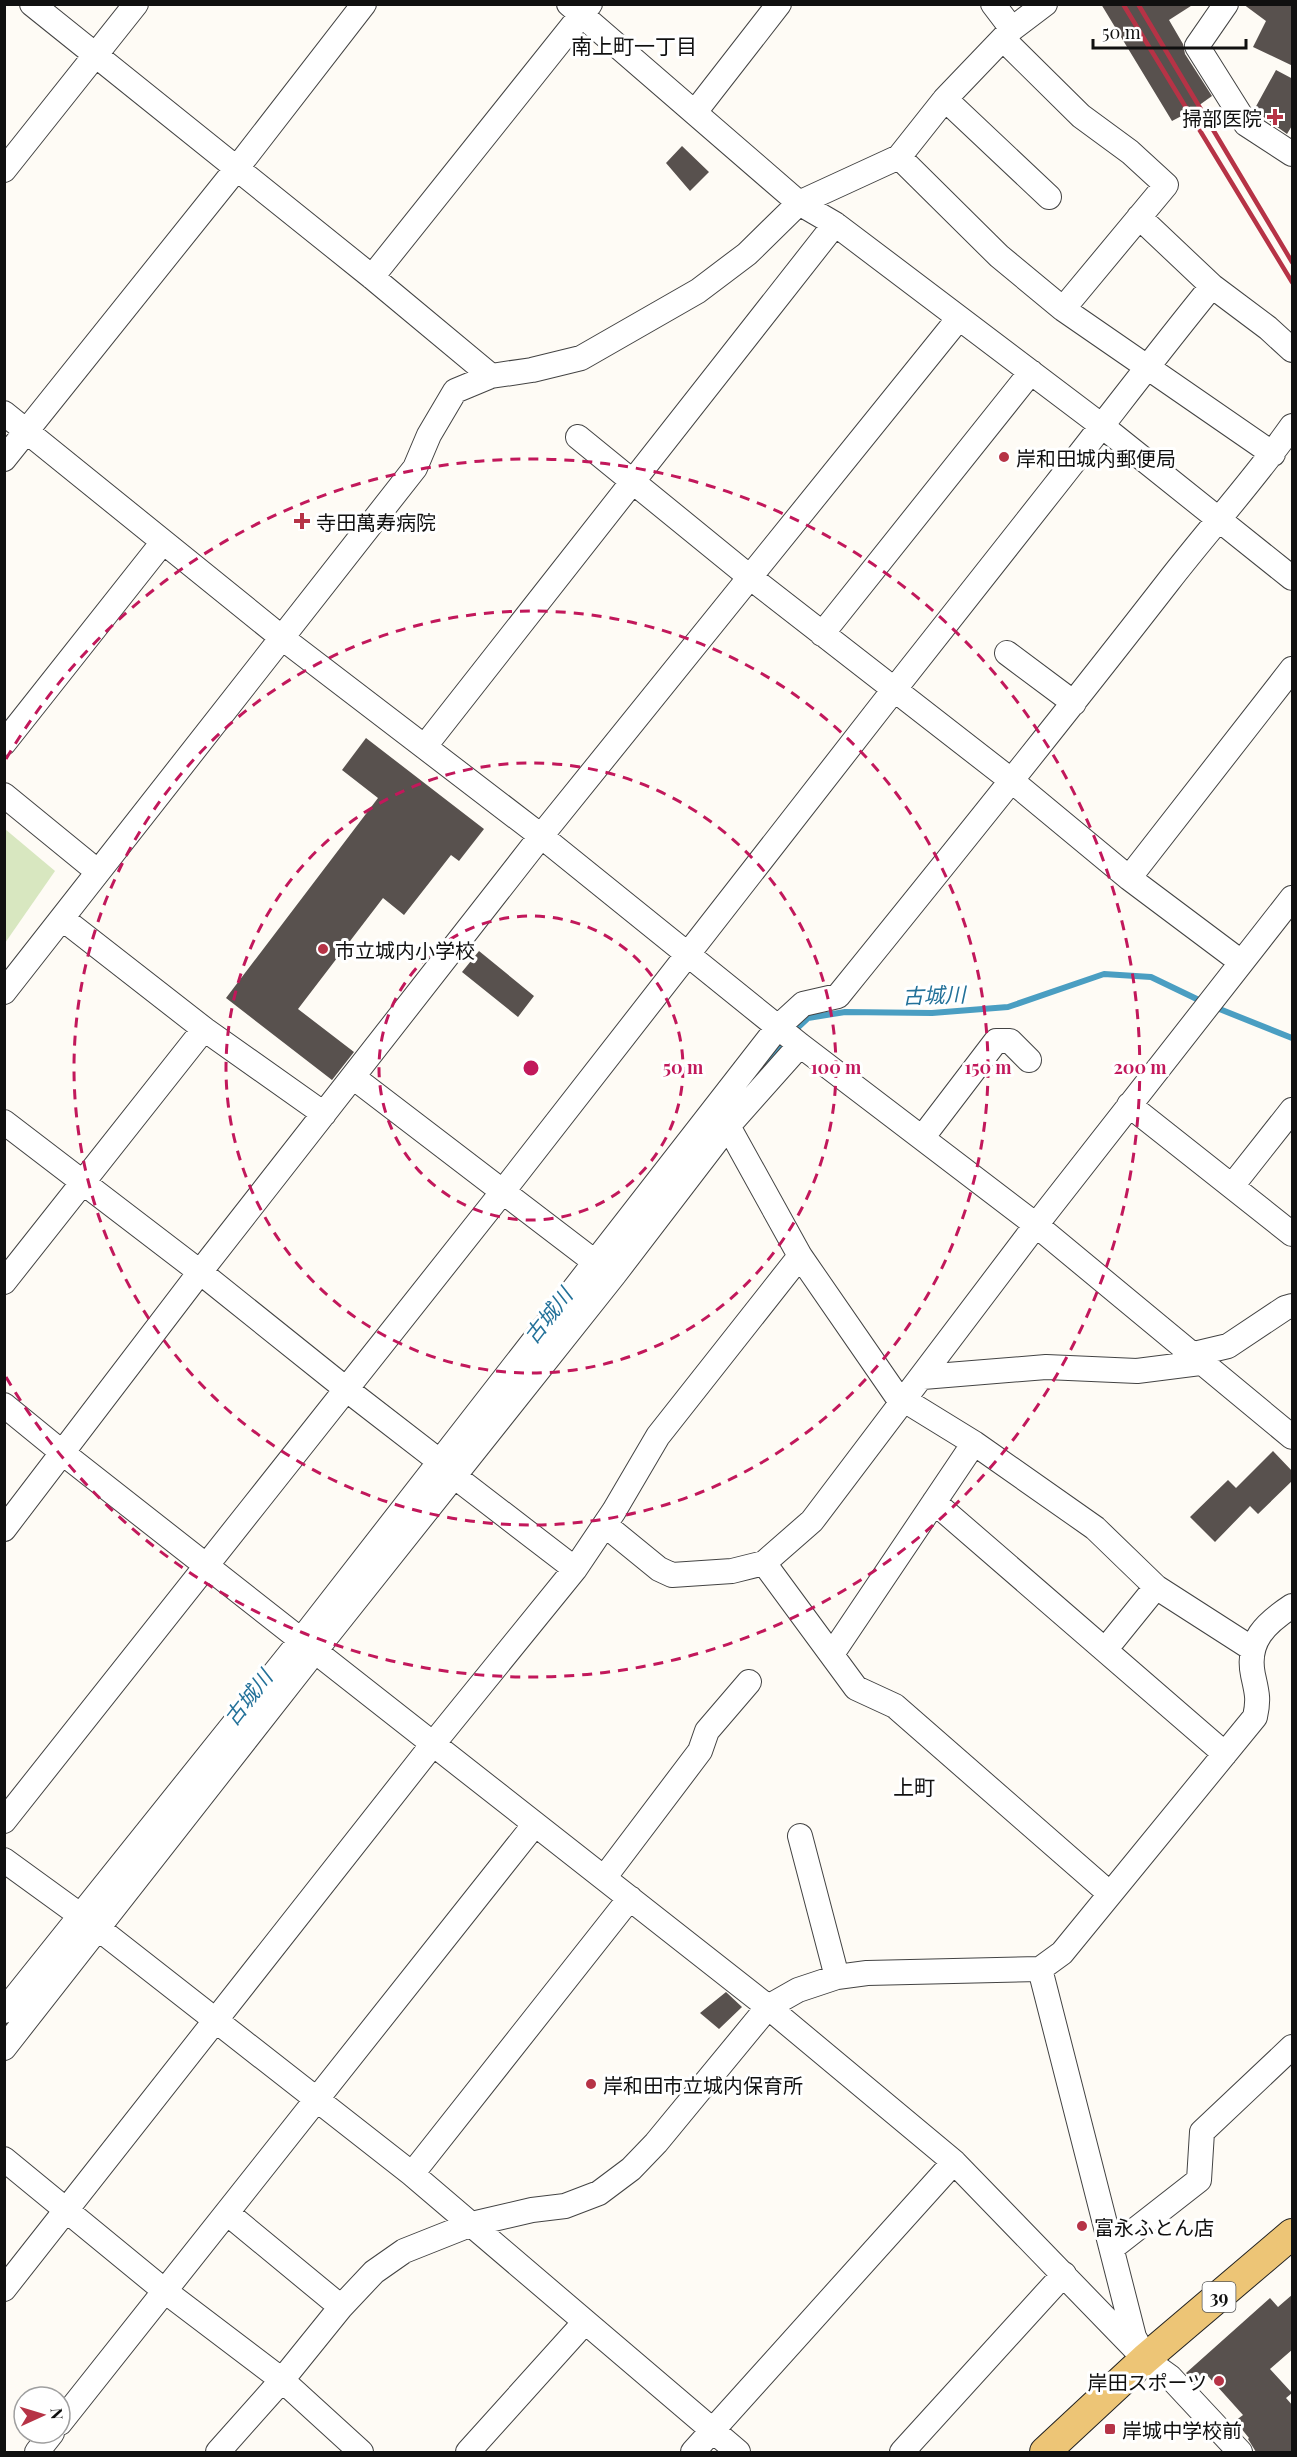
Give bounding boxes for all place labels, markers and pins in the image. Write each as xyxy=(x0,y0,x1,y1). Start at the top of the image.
place label: 掃部医院 xyxy=(1182,104,1262,131)
marker: 掃部医院 xyxy=(1266,108,1284,126)
place label: 岸和田城内郵便局 xyxy=(1016,444,1176,471)
marker: 岸和田城内郵便局 xyxy=(997,450,1011,464)
place label: 寺田萬寿病院 xyxy=(316,508,436,535)
marker: 寺田萬寿病院 xyxy=(293,512,311,530)
place label: 市立城内小学校 xyxy=(335,936,475,963)
marker: 市立城内小学校 xyxy=(316,942,330,956)
centre of rings xyxy=(521,1058,541,1078)
place label: 岸和田市立城内保育所 xyxy=(603,2071,803,2098)
marker: 岸和田市立城内保育所 xyxy=(584,2077,598,2091)
place label: 富永ふとん店 xyxy=(1094,2213,1214,2240)
marker: 富永ふとん店 xyxy=(1075,2219,1089,2233)
place label: 岸田スポーツ xyxy=(1087,2368,1207,2395)
marker: 岸田スポーツ xyxy=(1212,2374,1226,2388)
place label: 岸城中学校前 xyxy=(1122,2416,1242,2443)
marker: 岸城中学校前 xyxy=(1103,2422,1117,2436)

